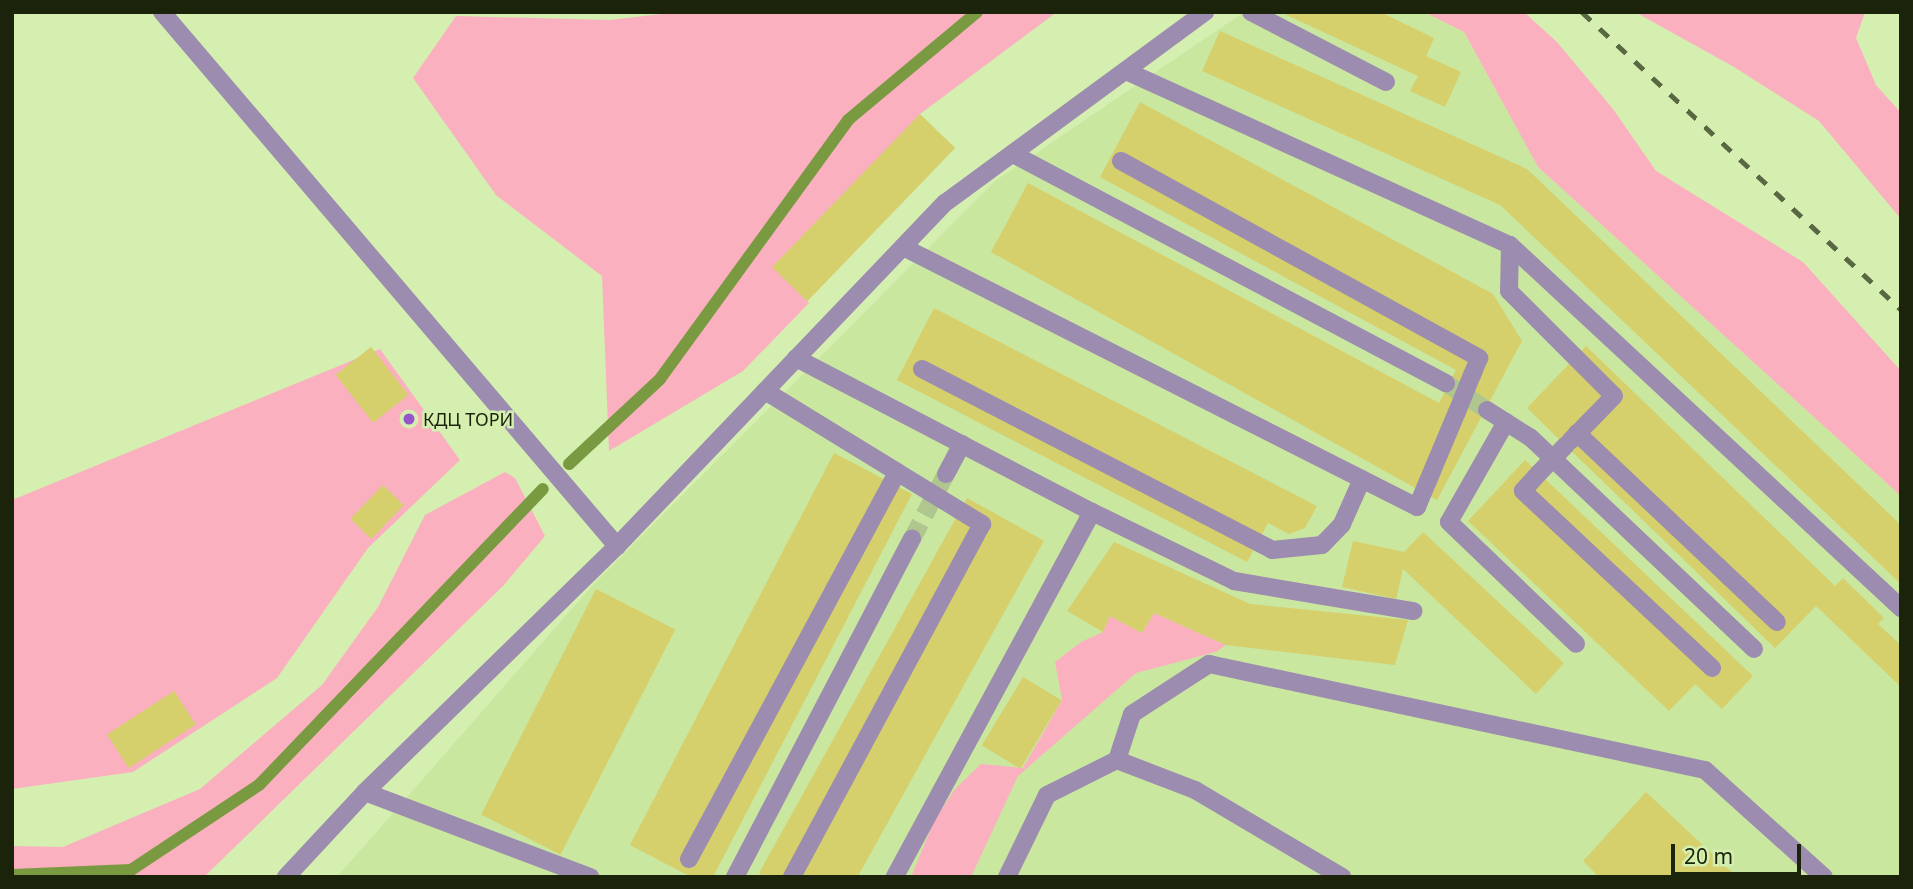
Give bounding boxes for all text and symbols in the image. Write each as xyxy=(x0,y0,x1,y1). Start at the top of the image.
place label: КДЦ ТОРИ xyxy=(423,408,513,430)
marker: КДЦ ТОРИ xyxy=(401,411,417,427)
scale bar xyxy=(1675,830,1804,874)
text: 20 m xyxy=(1684,842,1733,870)

